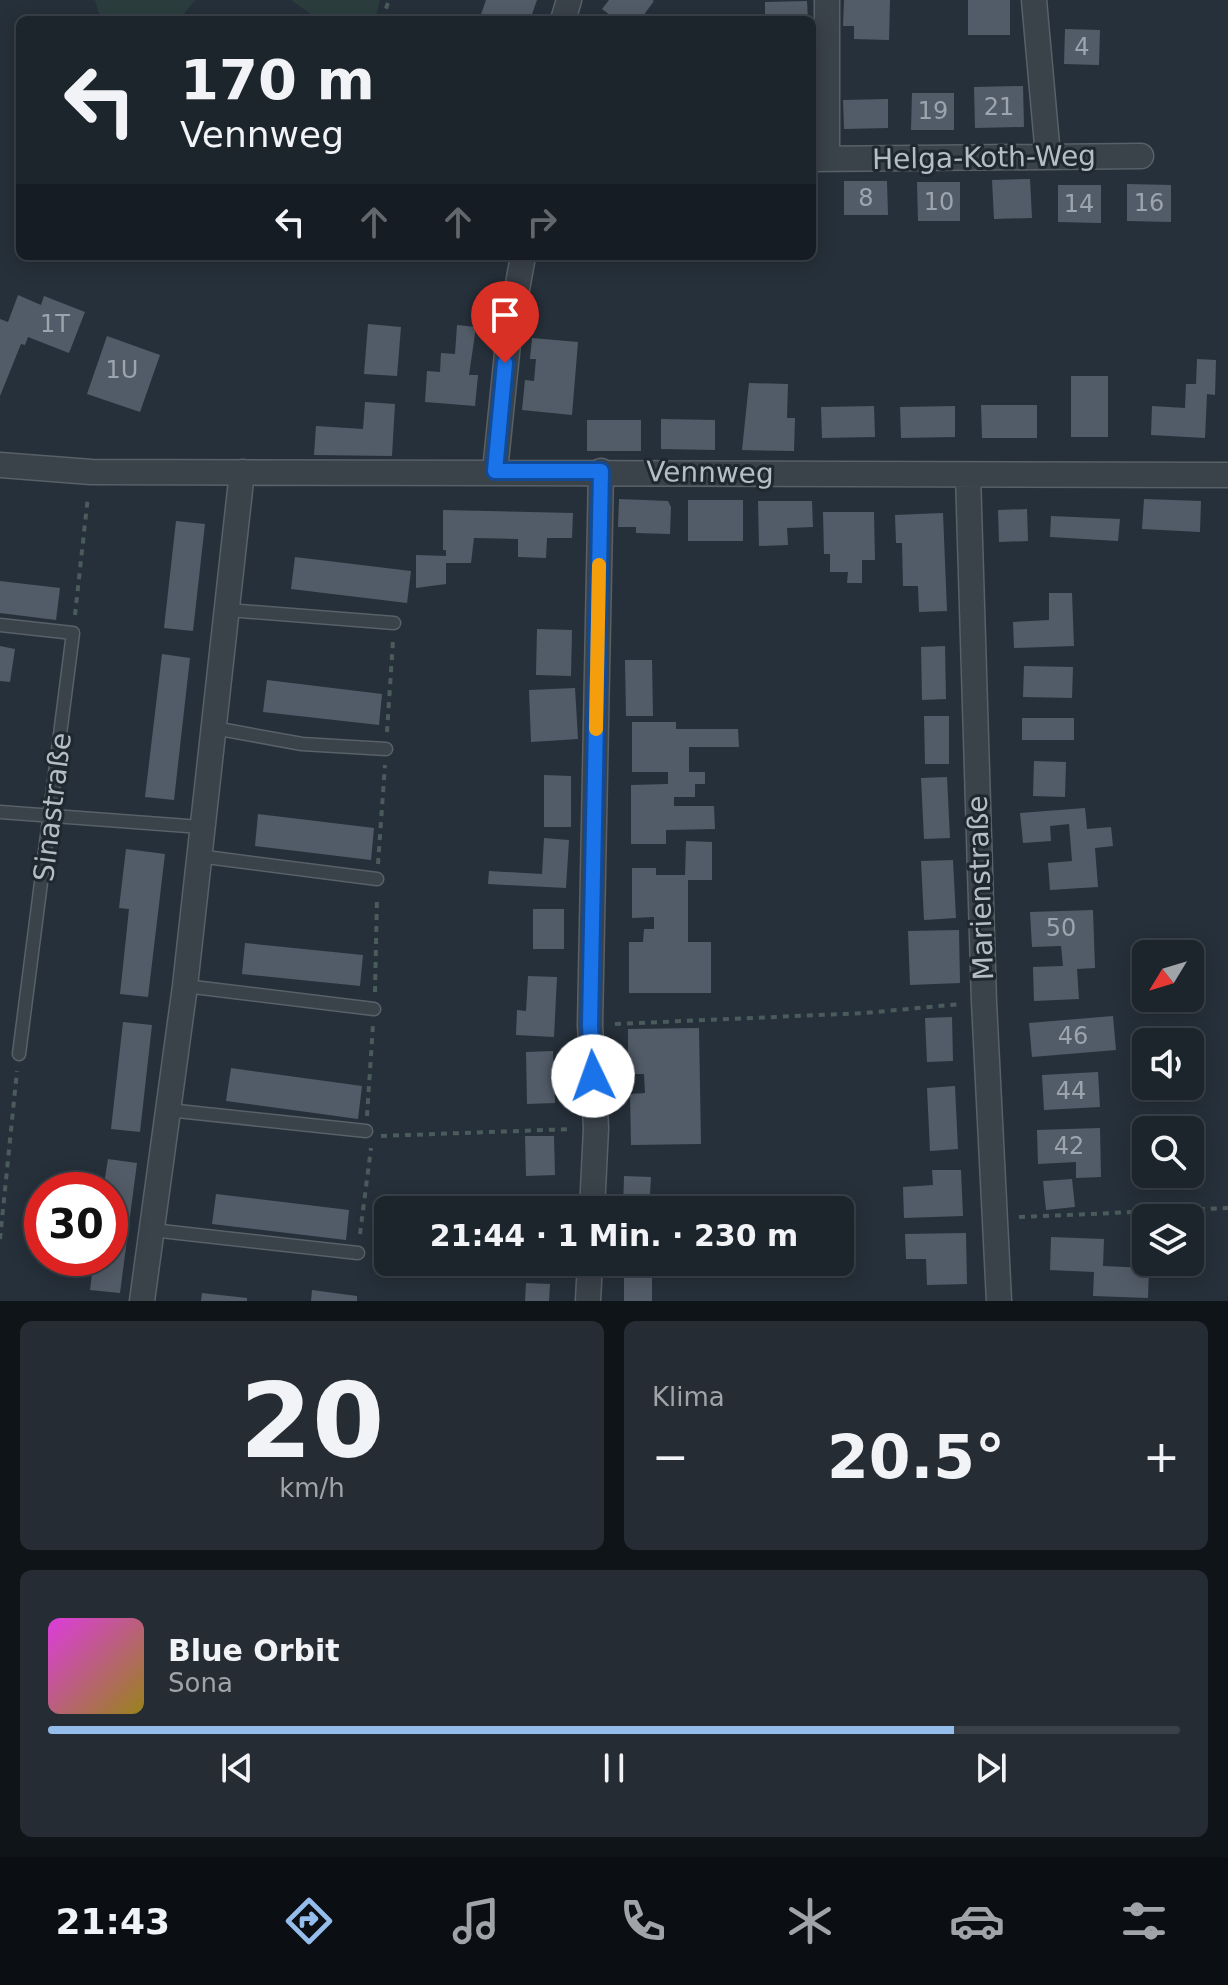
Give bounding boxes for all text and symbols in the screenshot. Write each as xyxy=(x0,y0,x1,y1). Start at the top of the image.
house number: 4 xyxy=(1074,33,1090,61)
text: 170 m xyxy=(180,47,375,112)
icon: left xyxy=(48,48,152,152)
house number: 21 xyxy=(984,93,1014,121)
house number: 19 xyxy=(918,97,948,125)
text: Vennweg xyxy=(180,114,344,155)
street label: Helga-Koth-Weg xyxy=(872,139,1096,176)
house number: 8 xyxy=(858,184,874,212)
house number: 10 xyxy=(924,188,954,216)
house number: 16 xyxy=(1134,189,1164,217)
house number: 14 xyxy=(1064,190,1094,218)
icon: left xyxy=(268,200,312,244)
icon: ahead xyxy=(352,200,396,244)
icon: ahead xyxy=(436,200,480,244)
icon: right xyxy=(520,200,564,244)
pin xyxy=(471,281,539,363)
icon: arrive xyxy=(483,293,527,337)
house number: 1T xyxy=(40,310,70,338)
house number: 1U xyxy=(106,356,138,384)
street label: Vennweg xyxy=(646,455,774,490)
street label: Sinastraße xyxy=(27,731,78,883)
street label: Marienstraße xyxy=(961,795,1000,981)
house number: 50 xyxy=(1046,914,1076,942)
north arrow xyxy=(1132,940,1204,1012)
map controls xyxy=(1132,940,1204,1276)
house number: 46 xyxy=(1058,1022,1088,1050)
button: sound xyxy=(1132,1028,1204,1100)
position arrow xyxy=(551,1034,635,1118)
house number: 44 xyxy=(1056,1077,1086,1105)
button: search xyxy=(1132,1116,1204,1188)
house number: 42 xyxy=(1054,1132,1084,1160)
speed limit sign: 30 xyxy=(24,1172,128,1276)
button: layers xyxy=(1132,1204,1204,1276)
text: 21:44 · 1 Min. · 230 m xyxy=(430,1218,798,1253)
text: 20 xyxy=(240,1360,384,1482)
text: Klima xyxy=(652,1382,725,1412)
text: 20.5° xyxy=(827,1422,1005,1492)
text: − xyxy=(652,1431,689,1482)
text: + xyxy=(1143,1431,1180,1482)
text: km/h xyxy=(279,1473,345,1503)
text: Blue Orbit xyxy=(168,1633,340,1668)
text: Sona xyxy=(168,1668,233,1698)
icon: previous xyxy=(215,1746,259,1790)
icon: pause xyxy=(592,1746,636,1790)
icon: next xyxy=(969,1746,1013,1790)
icon: directions xyxy=(281,1893,337,1949)
icon: music xyxy=(448,1893,504,1949)
icon: phone xyxy=(615,1893,671,1949)
icon: climate xyxy=(782,1893,838,1949)
icon: car xyxy=(949,1893,1005,1949)
icon: filters xyxy=(1116,1893,1172,1949)
text: 21:43 xyxy=(56,1901,170,1942)

